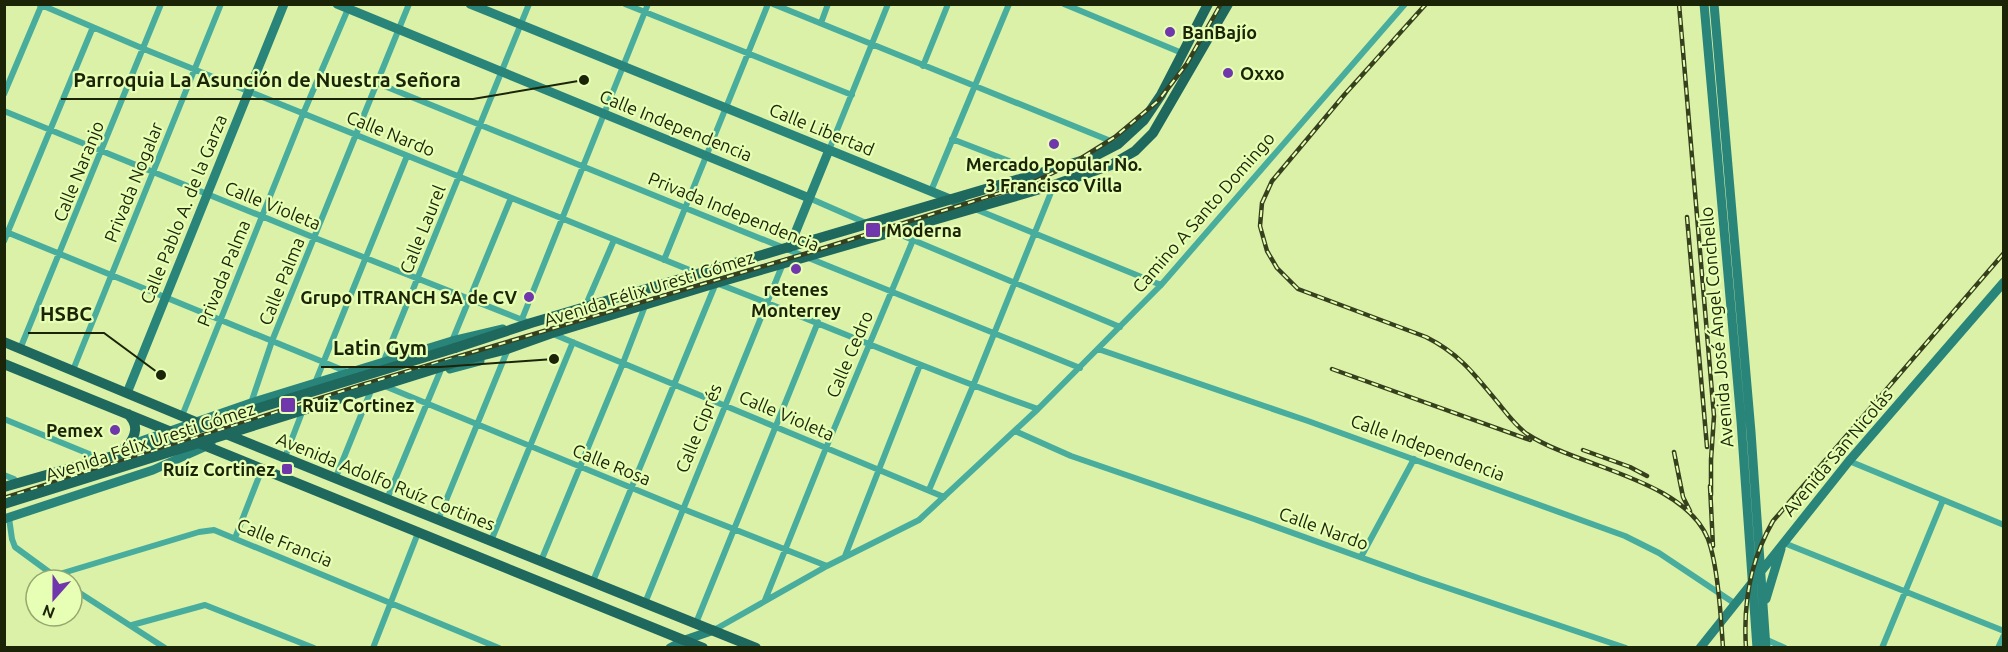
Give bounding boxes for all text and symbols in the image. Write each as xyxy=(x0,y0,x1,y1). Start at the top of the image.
place label: BanBajío xyxy=(1182,22,1257,42)
marker: BanBajío xyxy=(1163,25,1177,39)
callout: Parroquia La Asunción de Nuestra Señora xyxy=(61,61,473,99)
place label: Oxxo xyxy=(1240,63,1285,83)
marker: Oxxo xyxy=(1221,66,1235,80)
text: Parroquia La Asunción de Nuestra Señora xyxy=(73,68,461,91)
street label: Calle Independencia xyxy=(597,85,755,165)
street label: Calle Libertad xyxy=(767,99,877,159)
street label: Calle Nardo xyxy=(344,106,438,160)
street label: Calle Pablo A. de la Garza xyxy=(136,111,230,307)
street label: Calle Naranjo xyxy=(49,118,107,224)
street label: Privada Nogalar xyxy=(100,119,166,245)
street label: Camino A Santo Domingo xyxy=(1128,128,1278,296)
marker: Mercado Popular No. 3 Francisco Villa xyxy=(1047,137,1061,151)
place label: Mercado Popular No. 3 Francisco Villa xyxy=(966,154,1142,195)
street label: Privada Independencia xyxy=(646,168,822,254)
street label: Calle Violeta xyxy=(222,177,324,233)
street label: Calle Laurel xyxy=(395,181,449,276)
street label: Avenida José Ángel Conchello xyxy=(1695,206,1736,448)
street label: Privada Palma xyxy=(193,217,253,329)
place label: Moderna xyxy=(886,220,962,240)
marker: Moderna xyxy=(864,221,882,239)
street label: Calle Palma xyxy=(254,234,308,328)
street label: Avenida Félix Uresti Gómez xyxy=(541,246,757,330)
marker: retenes Monterrey xyxy=(789,262,803,276)
place label: retenes Monterrey xyxy=(751,279,841,320)
place label: Grupo ITRANCH SA de CV xyxy=(300,287,517,307)
marker: Grupo ITRANCH SA de CV xyxy=(522,290,536,304)
callout: HSBC xyxy=(28,295,104,333)
text: HSBC xyxy=(40,302,92,325)
street label: Calle Cedro xyxy=(822,307,876,401)
callout: Latin Gym xyxy=(321,329,440,367)
text: Latin Gym xyxy=(333,336,427,359)
street label: Calle Ciprés xyxy=(671,380,725,475)
street label: Avenida San Nicolás xyxy=(1778,384,1896,520)
street label: Calle Violeta xyxy=(736,386,838,444)
place label: Ruiz Cortinez xyxy=(302,395,415,415)
marker: Ruiz Cortinez xyxy=(279,396,297,414)
street label: Avenida Félix Uresti Gómez xyxy=(43,398,257,484)
street label: Calle Independencia xyxy=(1348,410,1508,484)
place label: Pemex xyxy=(46,420,103,440)
marker: Pemex xyxy=(108,423,122,437)
street label: Avenida Adolfo Ruíz Cortines xyxy=(274,428,498,534)
street label: Calle Rosa xyxy=(570,439,654,489)
place label: Ruíz Cortinez xyxy=(163,459,275,479)
marker: Ruíz Cortinez xyxy=(280,462,294,476)
street label: Calle Nardo xyxy=(1277,503,1371,553)
street label: Calle Francia xyxy=(234,514,336,570)
north arrow xyxy=(24,568,84,628)
text: N xyxy=(40,601,57,623)

